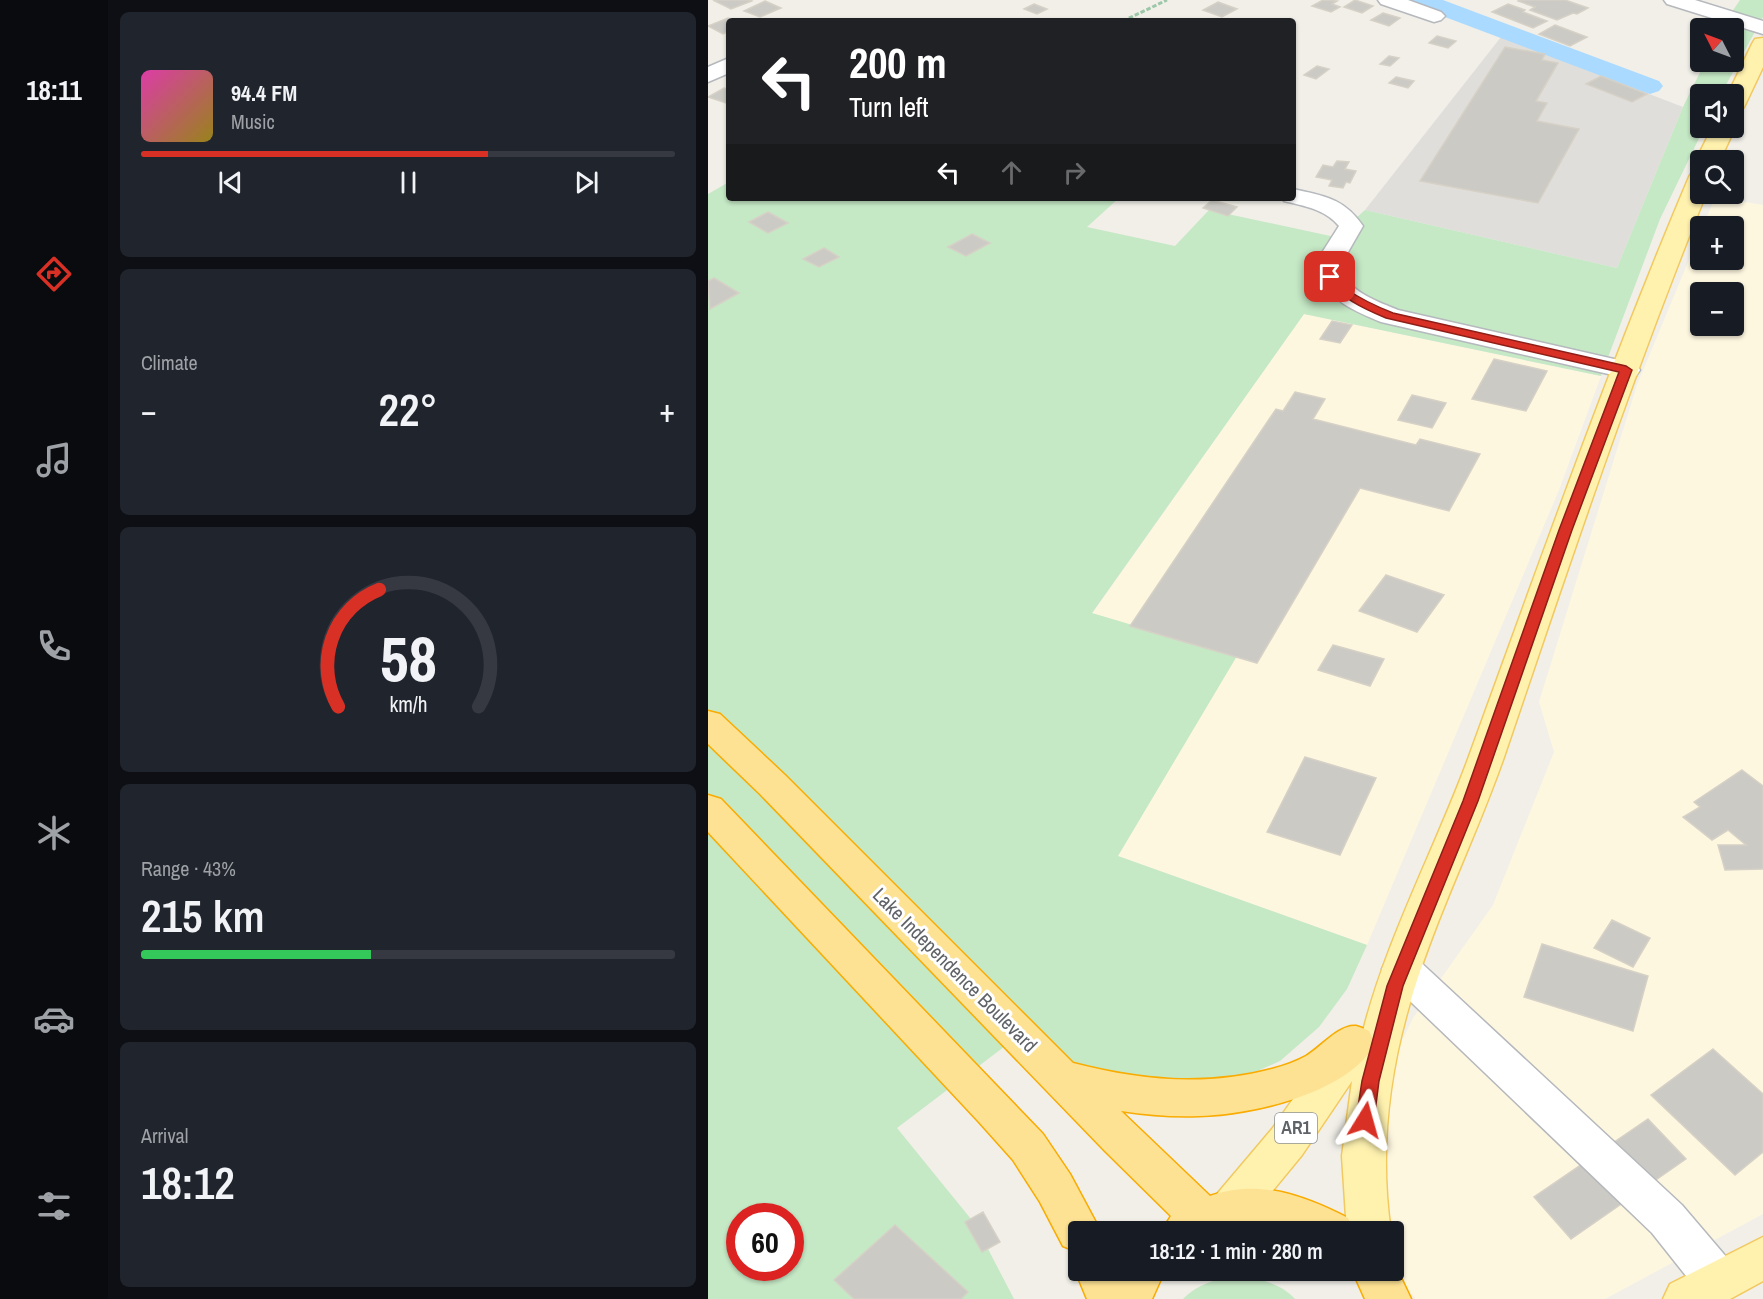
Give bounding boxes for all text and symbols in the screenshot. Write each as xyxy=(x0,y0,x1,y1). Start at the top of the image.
north arrow xyxy=(1690,18,1744,72)
map controls xyxy=(1690,18,1744,336)
text: 200 m xyxy=(849,35,947,91)
icon: left xyxy=(750,42,828,120)
text: 18:11 xyxy=(26,72,82,108)
text: 94.4 FM xyxy=(231,78,297,108)
button: sound xyxy=(1690,84,1744,138)
text: Turn left xyxy=(849,89,928,125)
text: Music xyxy=(231,108,275,135)
button: search xyxy=(1690,150,1744,204)
icon: left xyxy=(932,156,965,189)
icon: ahead xyxy=(995,156,1028,189)
icon: right xyxy=(1058,156,1091,189)
icon: previous xyxy=(214,166,247,199)
icon: pause xyxy=(392,166,425,199)
icon: next xyxy=(570,166,603,199)
button: + xyxy=(1690,216,1744,270)
pin xyxy=(1304,251,1355,302)
icon: directions xyxy=(33,253,75,295)
icon: arrive xyxy=(1313,260,1346,293)
button: − xyxy=(1690,282,1744,336)
text: Climate xyxy=(141,349,198,376)
text: 22° xyxy=(378,379,438,440)
text: − xyxy=(141,388,157,432)
text: + xyxy=(659,388,675,432)
icon: music xyxy=(33,439,75,481)
text: 58 xyxy=(380,616,436,700)
icon: phone xyxy=(33,625,75,667)
text: km/h xyxy=(389,690,427,719)
icon: climate xyxy=(33,812,75,854)
text: Range · 43% xyxy=(141,855,236,882)
street label: Lake Independence Boulevard xyxy=(867,881,1044,1058)
text: 215 km xyxy=(141,885,265,946)
icon: car xyxy=(33,998,75,1040)
position arrow xyxy=(1333,1088,1397,1152)
road number: AR1 xyxy=(1275,1113,1317,1143)
text: Arrival xyxy=(141,1122,188,1149)
text: 18:12 xyxy=(141,1152,235,1213)
icon: filters xyxy=(33,1185,75,1227)
speed limit sign: 60 xyxy=(726,1203,804,1281)
text: 18:12 · 1 min · 280 m xyxy=(1149,1236,1323,1266)

